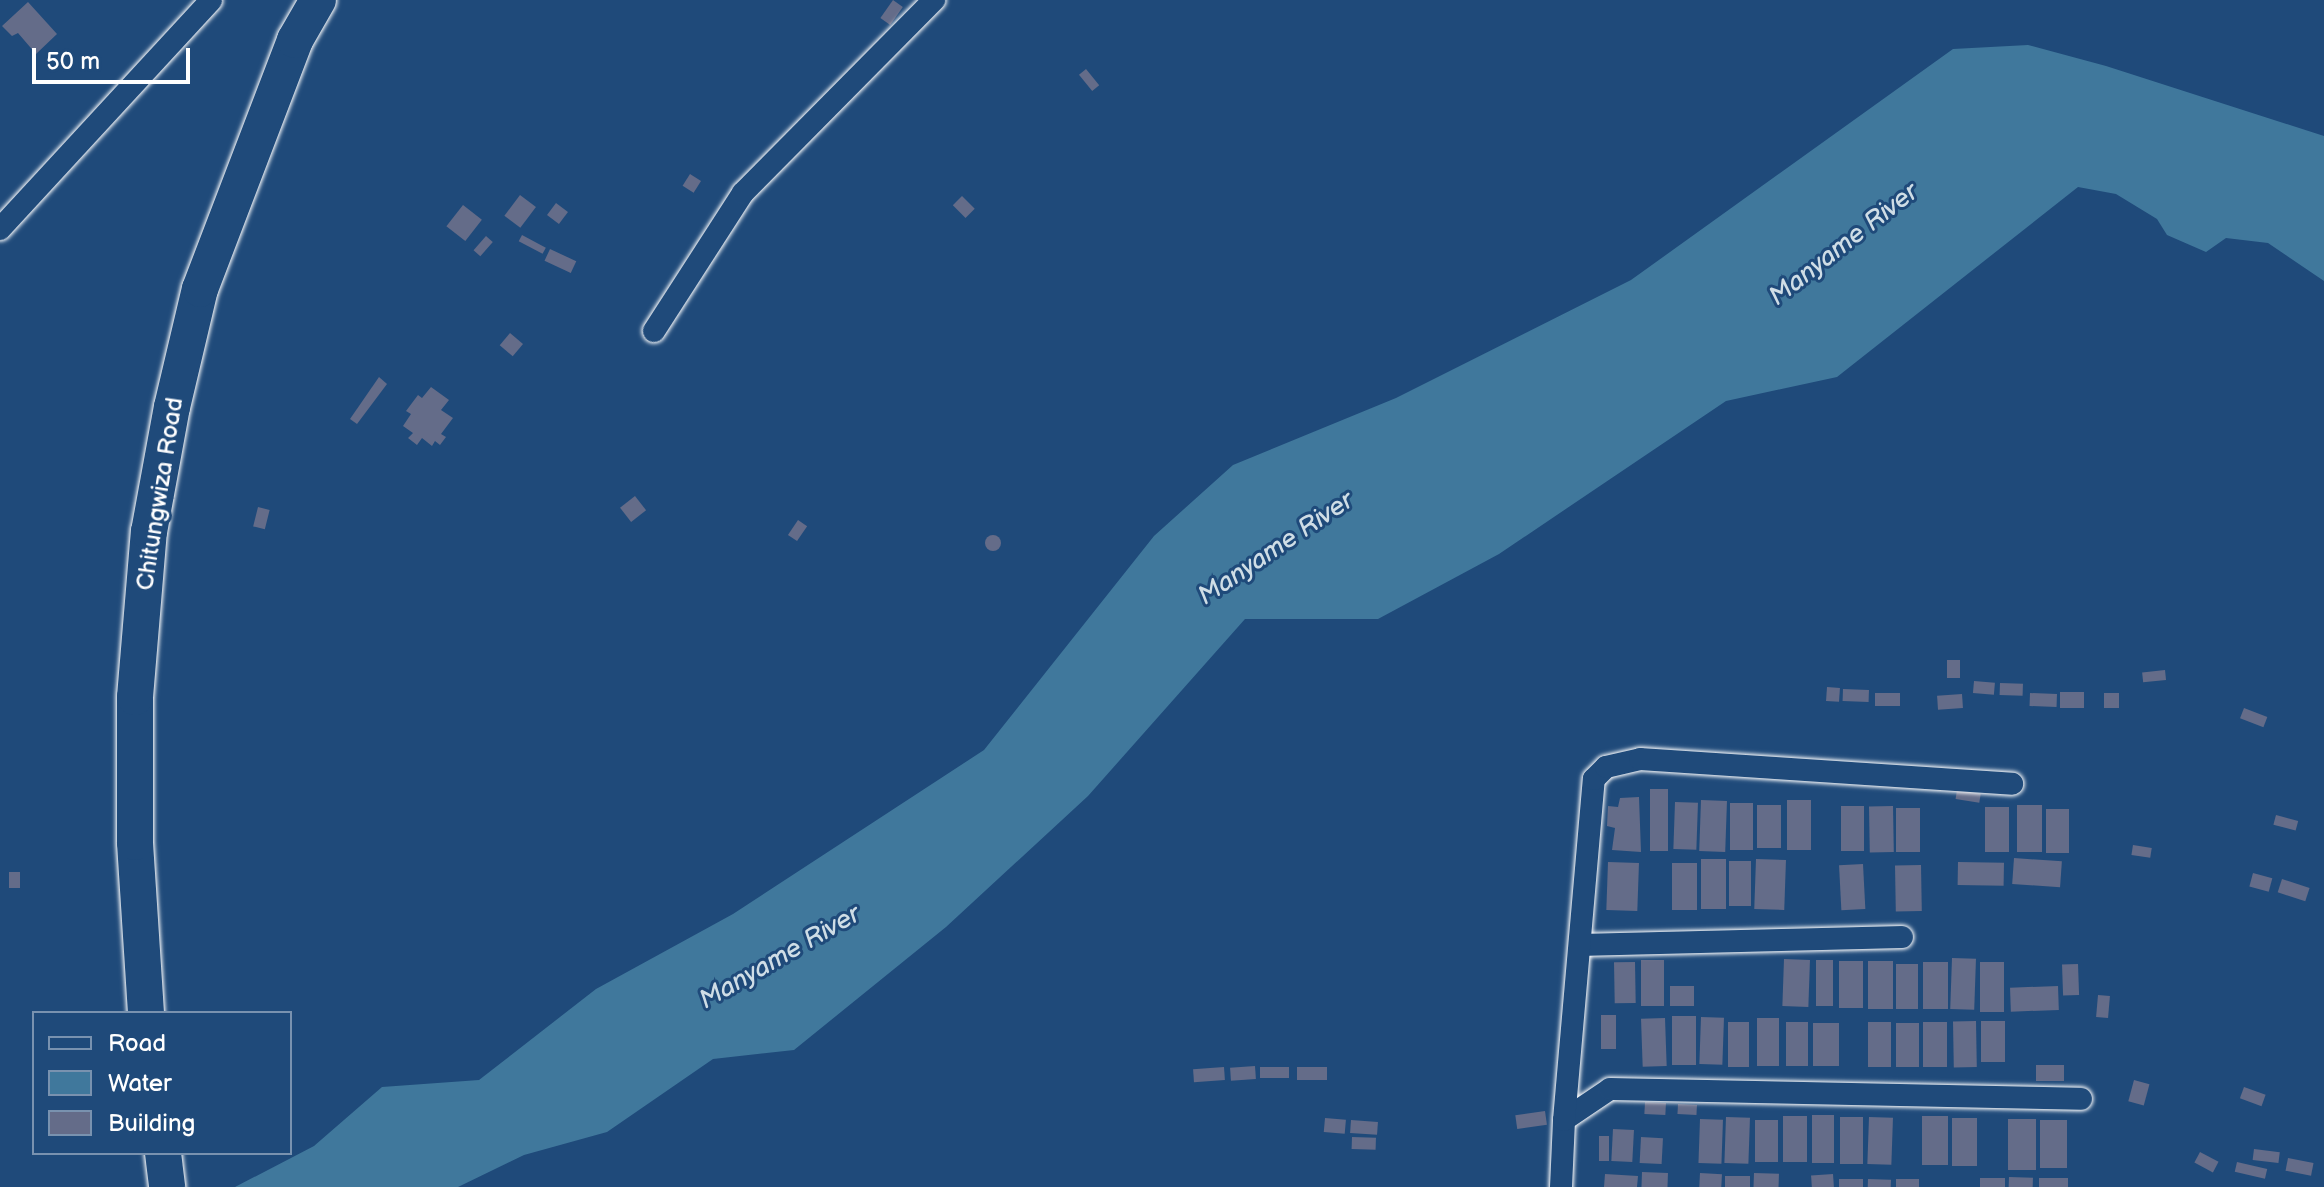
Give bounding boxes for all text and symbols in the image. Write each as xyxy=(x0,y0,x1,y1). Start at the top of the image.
scale bar xyxy=(36,32,194,82)
text: 50 m xyxy=(46,47,100,76)
water label: Manyame River xyxy=(1763,177,1925,313)
street label: Chitungwiza Road xyxy=(131,395,189,593)
water label: Manyame River xyxy=(1192,485,1360,613)
water label: Manyame River xyxy=(694,899,866,1017)
legend xyxy=(32,1011,292,1155)
text: Road xyxy=(108,1029,166,1058)
text: Water xyxy=(108,1069,172,1098)
text: Building xyxy=(108,1109,195,1138)

